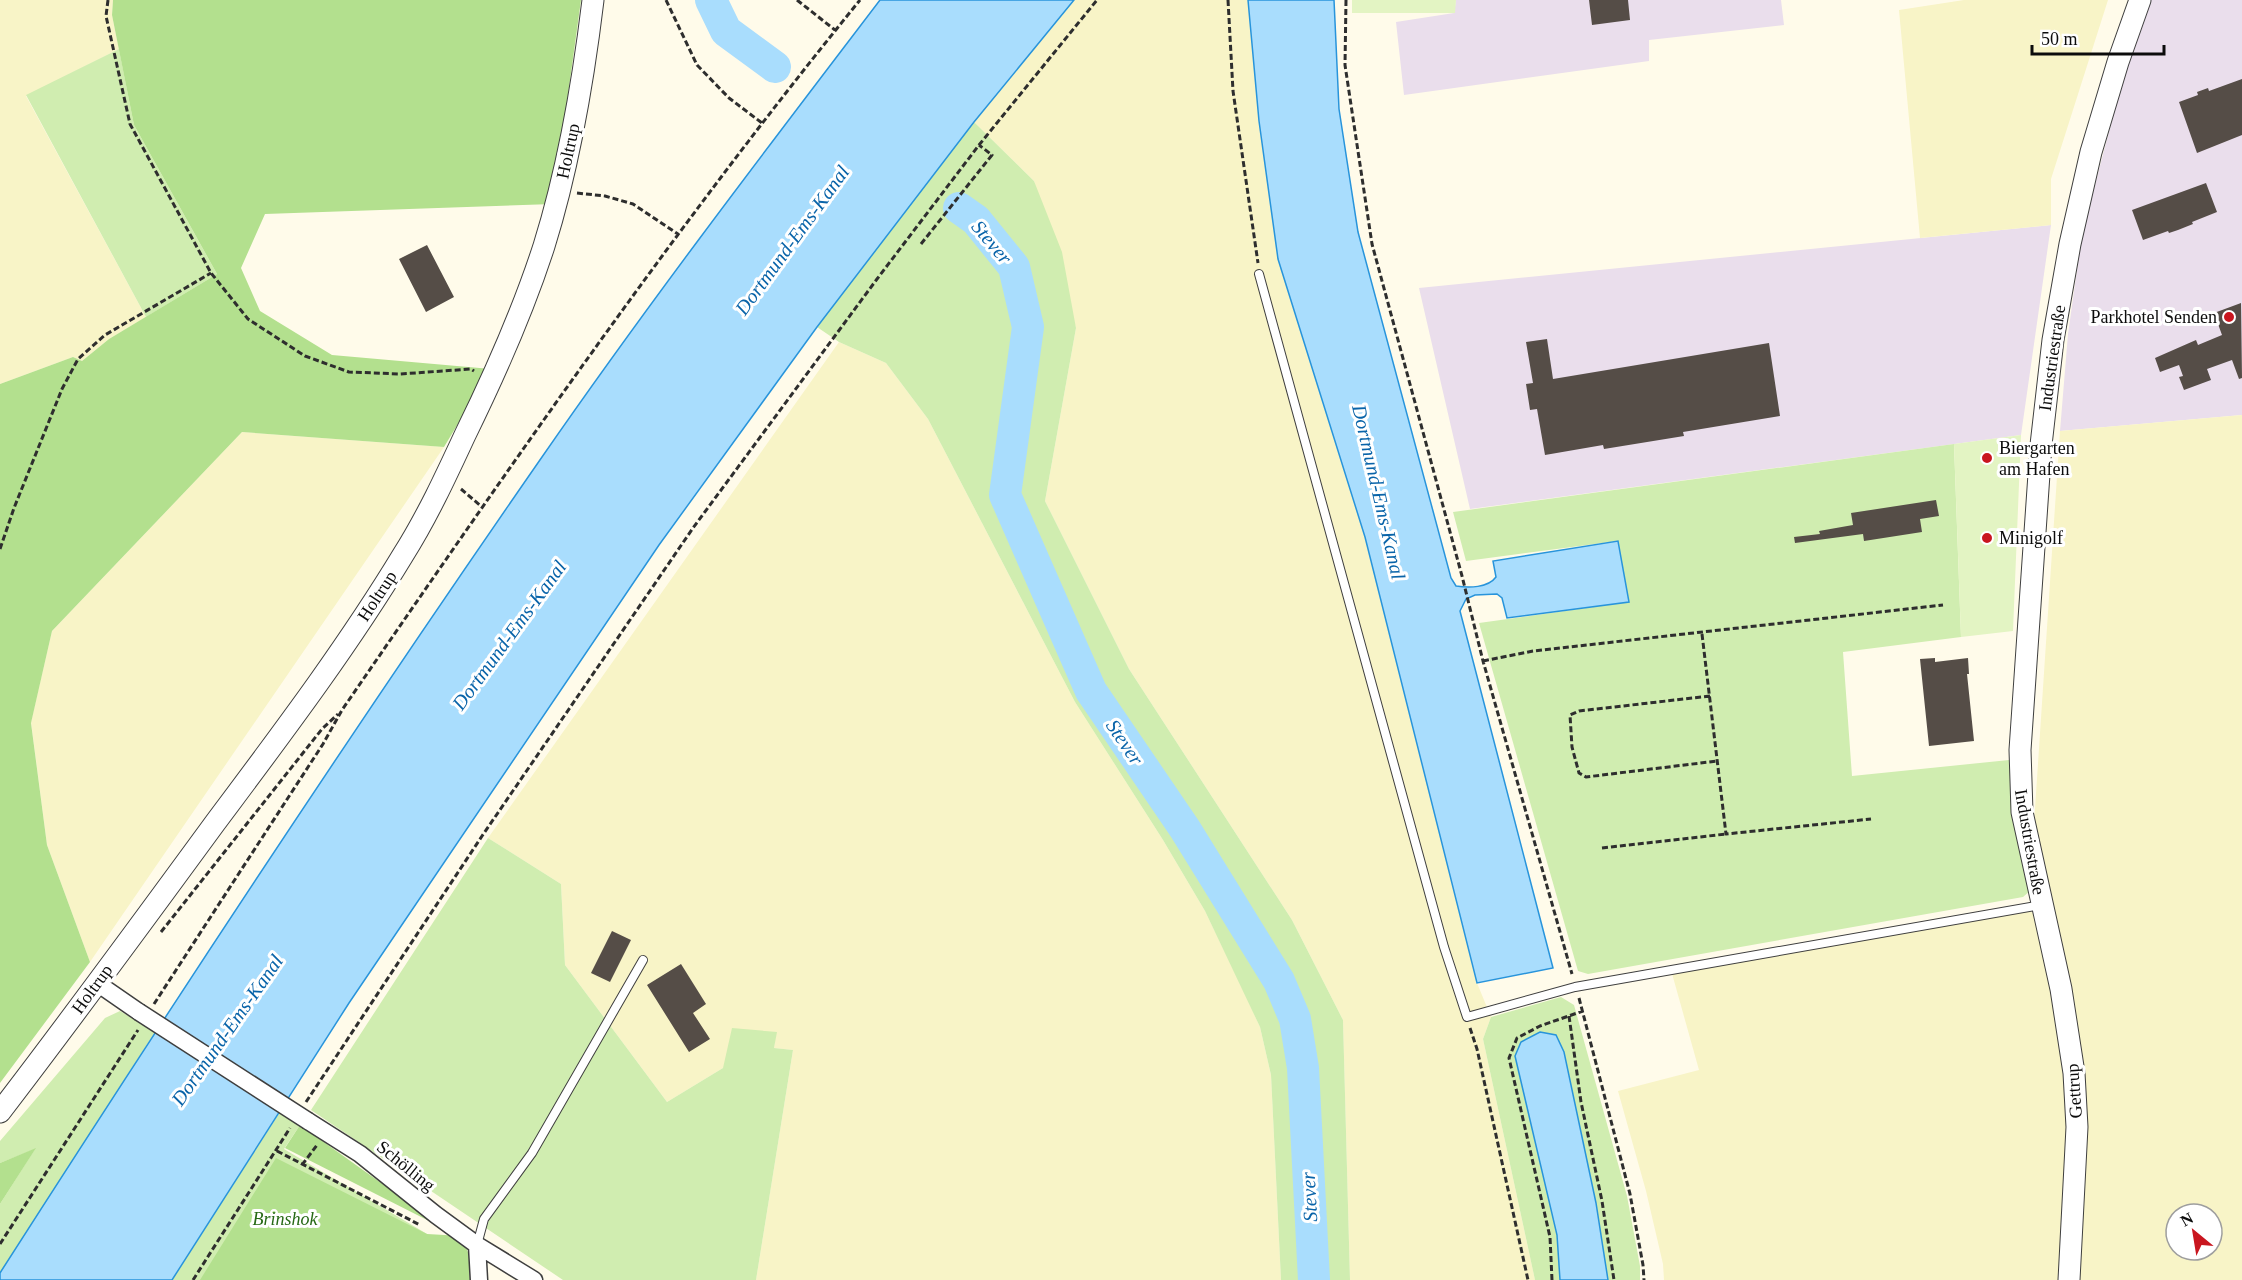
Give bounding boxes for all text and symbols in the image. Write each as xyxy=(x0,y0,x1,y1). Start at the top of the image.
scale bar xyxy=(2032,18,2164,56)
text: 50 m xyxy=(2041,29,2078,49)
street label: Holtrup xyxy=(552,122,584,180)
water label: Dortmund-Ems-Kanal xyxy=(730,161,854,320)
water label: Stever xyxy=(968,216,1017,268)
street label: Industriestraße xyxy=(2035,304,2069,412)
place label: Parkhotel Senden xyxy=(2091,307,2217,327)
marker: Parkhotel Senden xyxy=(2222,310,2236,324)
water label: Dortmund-Ems-Kanal xyxy=(1348,401,1410,582)
place label: Biergarten am Hafen xyxy=(1999,438,2075,479)
marker: Biergarten am Hafen xyxy=(1980,451,1994,465)
place label: Minigolf xyxy=(1999,528,2063,548)
marker: Minigolf xyxy=(1980,531,1994,545)
water label: Dortmund-Ems-Kanal xyxy=(447,556,571,715)
street label: Holtrup xyxy=(353,567,401,625)
water label: Stever xyxy=(1102,715,1148,769)
street label: Industriestraße xyxy=(2011,788,2049,896)
water label: Dortmund-Ems-Kanal xyxy=(166,950,288,1110)
street label: Holtrup xyxy=(67,960,117,1018)
street label: Gettrup xyxy=(2062,1063,2086,1119)
street label: Schölling xyxy=(373,1137,439,1195)
water label: Stever xyxy=(1297,1171,1321,1223)
north arrow xyxy=(2164,1202,2224,1262)
park label: Brinshok xyxy=(253,1209,319,1229)
text: N xyxy=(2177,1209,2196,1230)

